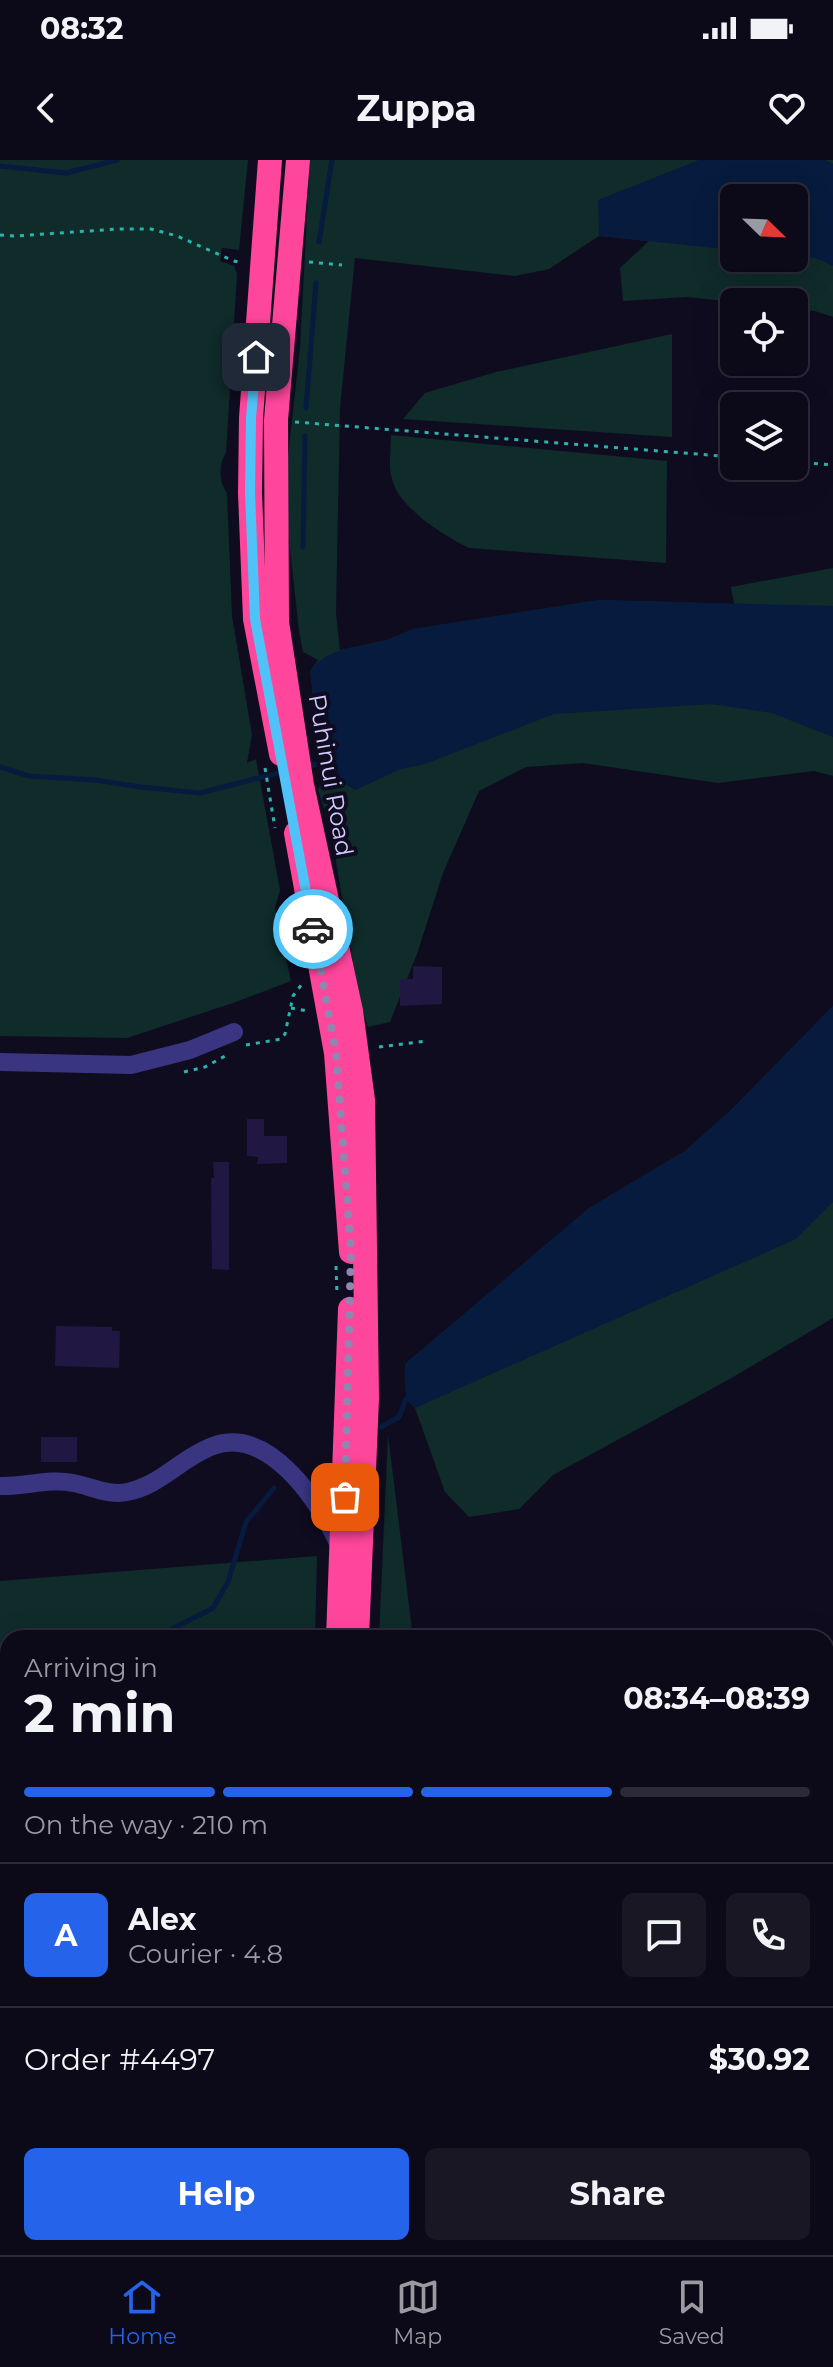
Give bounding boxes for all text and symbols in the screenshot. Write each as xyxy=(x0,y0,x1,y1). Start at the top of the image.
text: 08:32 xyxy=(40,10,123,47)
icon: back xyxy=(24,86,68,130)
text: Zuppa xyxy=(356,86,477,130)
icon: heart xyxy=(765,86,809,130)
north arrow xyxy=(720,184,808,272)
map controls xyxy=(720,184,808,480)
button: locate xyxy=(720,288,808,376)
pin xyxy=(222,323,290,391)
icon: home xyxy=(234,335,278,379)
button: layers xyxy=(720,392,808,480)
street label: Puhinui Road xyxy=(302,692,360,858)
courier xyxy=(273,889,353,969)
icon: car xyxy=(291,907,335,951)
pin xyxy=(311,1463,379,1531)
icon: bag xyxy=(323,1475,367,1519)
text: Arriving in xyxy=(24,1652,158,1684)
text: 08:34–08:39 xyxy=(623,1680,810,1717)
text: 2 min xyxy=(24,1682,176,1745)
text: On the way · 210 m xyxy=(24,1809,268,1841)
button: chat xyxy=(622,1893,706,1977)
button: phone xyxy=(726,1893,810,1977)
text: Alex xyxy=(128,1901,196,1938)
text: A xyxy=(55,1917,77,1954)
text: Courier · 4.8 xyxy=(128,1938,283,1970)
text: Order #4497 xyxy=(24,2041,215,2078)
text: $30.92 xyxy=(709,2041,810,2078)
button: Help xyxy=(24,2148,409,2240)
button: Share xyxy=(425,2148,810,2240)
tab: Home xyxy=(108,2275,177,2350)
tab: Map xyxy=(393,2275,442,2350)
tab: Saved xyxy=(659,2275,725,2350)

